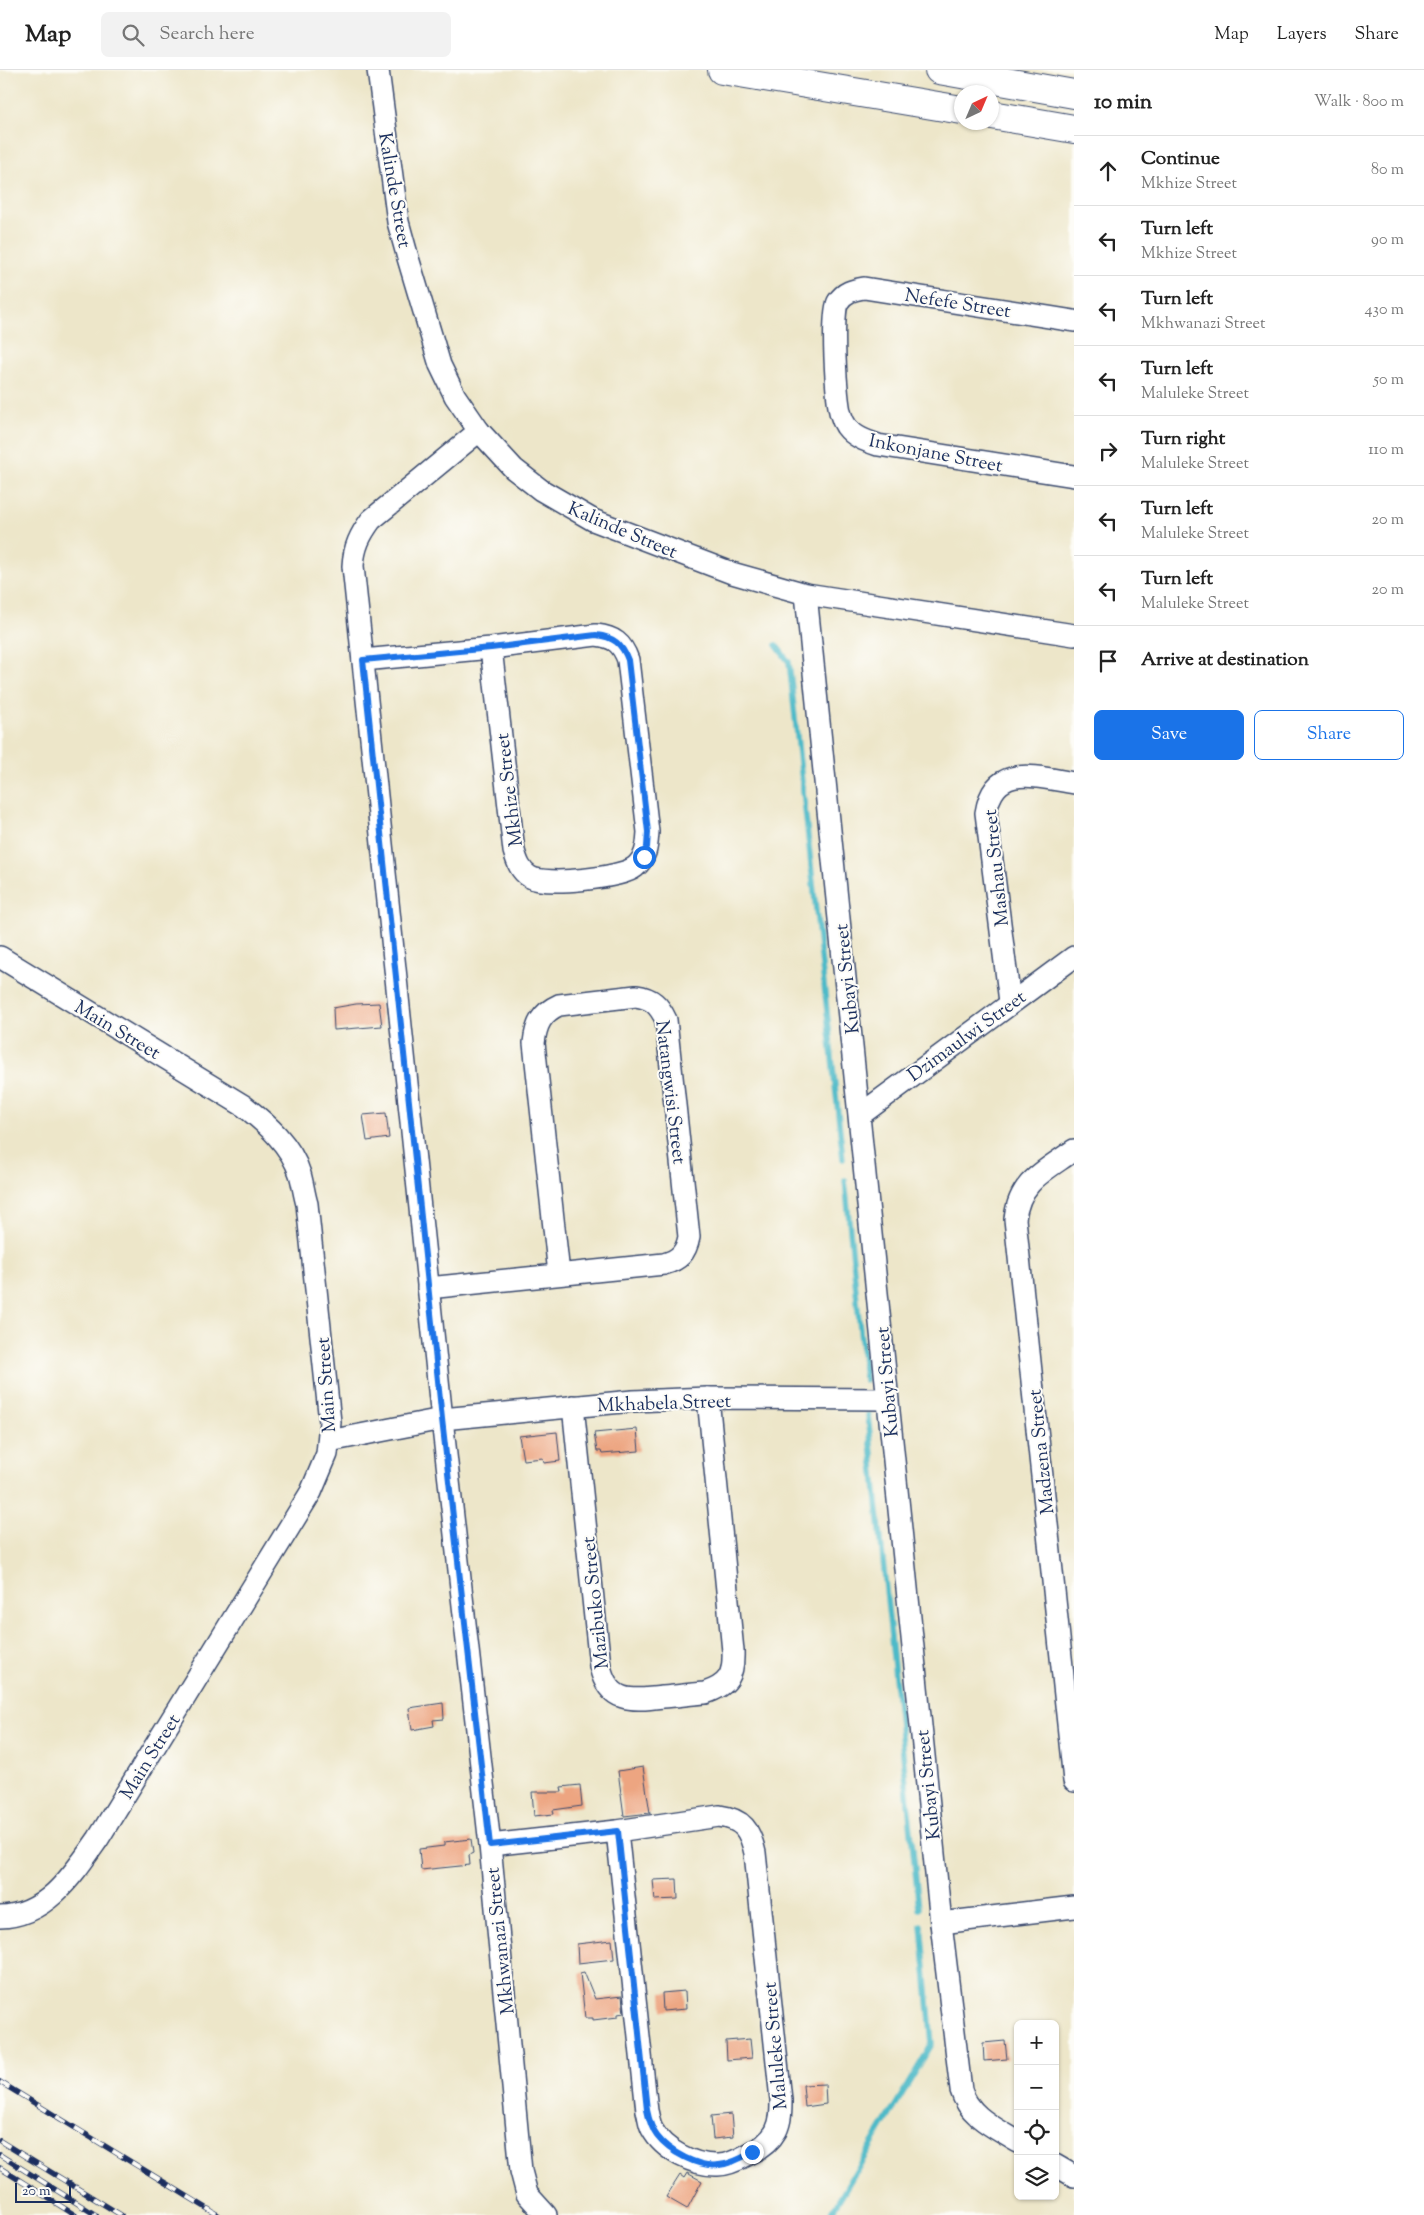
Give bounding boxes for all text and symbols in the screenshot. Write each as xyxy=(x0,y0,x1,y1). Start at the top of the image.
search box xyxy=(101,12,451,57)
text: Map xyxy=(25,18,71,52)
icon: search xyxy=(119,21,147,49)
text: Search here xyxy=(159,21,255,48)
text: Map xyxy=(1214,22,1249,48)
text: Layers xyxy=(1277,22,1327,48)
text: Share xyxy=(1355,22,1399,48)
north arrow xyxy=(954,85,999,130)
text: 10 min xyxy=(1094,88,1152,118)
text: Walk · 800 m xyxy=(1314,91,1404,114)
street label: Kalinde Street xyxy=(370,131,417,251)
text: Continue xyxy=(1141,146,1220,173)
icon: ahead xyxy=(1094,157,1122,185)
text: 80 m xyxy=(1371,159,1404,182)
text: Mkhize Street xyxy=(1141,173,1237,196)
text: Turn left xyxy=(1141,216,1213,243)
icon: left xyxy=(1094,227,1122,255)
text: 90 m xyxy=(1371,229,1404,252)
text: Mkhize Street xyxy=(1141,243,1237,266)
street label: Nefefe Street xyxy=(903,283,1013,326)
text: Turn left xyxy=(1141,286,1213,313)
icon: left xyxy=(1094,297,1122,325)
text: 430 m xyxy=(1365,299,1404,322)
text: Mkhwanazi Street xyxy=(1141,313,1265,336)
text: Turn left xyxy=(1141,356,1213,383)
icon: left xyxy=(1094,367,1122,395)
text: 50 m xyxy=(1373,369,1404,392)
text: Maluleke Street xyxy=(1141,383,1249,406)
text: Turn right xyxy=(1141,426,1225,453)
street label: Inkonjane Street xyxy=(866,428,1005,481)
icon: right xyxy=(1094,437,1122,465)
text: 110 m xyxy=(1368,439,1404,462)
text: Maluleke Street xyxy=(1141,453,1249,476)
street label: Kalinde Street xyxy=(563,496,681,567)
text: Turn left xyxy=(1141,496,1213,523)
icon: left xyxy=(1094,507,1122,535)
text: 20 m xyxy=(1371,509,1404,532)
text: Maluleke Street xyxy=(1141,523,1249,546)
text: Turn left xyxy=(1141,566,1213,593)
icon: left xyxy=(1094,577,1122,605)
text: 20 m xyxy=(1371,579,1404,602)
text: Maluleke Street xyxy=(1141,593,1249,616)
icon: arrive xyxy=(1094,647,1122,675)
text: Arrive at destination xyxy=(1141,647,1309,674)
button: Save xyxy=(1094,710,1244,760)
button: Share xyxy=(1254,710,1404,760)
street label: Mkhize Street xyxy=(490,731,531,848)
street label: Mashau Street xyxy=(978,807,1017,928)
route start xyxy=(633,846,656,869)
street label: Kubayi Street xyxy=(829,922,868,1035)
street label: Dzimaulwi Street xyxy=(903,984,1033,1089)
street label: Main Street xyxy=(69,995,165,1068)
street label: Natangwisi Street xyxy=(647,1019,692,1166)
street label: Kubayi Street xyxy=(870,1325,907,1438)
street label: Main Street xyxy=(311,1336,344,1434)
street label: Madzena Street xyxy=(1022,1387,1062,1516)
street label: Mkhabela Street xyxy=(597,1389,732,1420)
street label: Mazibuko Street xyxy=(576,1534,617,1671)
street label: Main Street xyxy=(114,1709,188,1805)
street label: Kubayi Street xyxy=(910,1728,949,1841)
street label: Mkhwanazi Street xyxy=(480,1865,523,2016)
street label: Maluleke Street xyxy=(757,1980,796,2111)
map controls xyxy=(1014,2020,1059,2200)
button: + xyxy=(1014,2020,1059,2065)
button: − xyxy=(1014,2065,1059,2110)
button: locate xyxy=(1014,2110,1059,2155)
route end xyxy=(741,2141,764,2164)
button: layers xyxy=(1014,2155,1059,2200)
scale bar xyxy=(15,2180,71,2203)
text: 20 m xyxy=(22,2182,51,2202)

